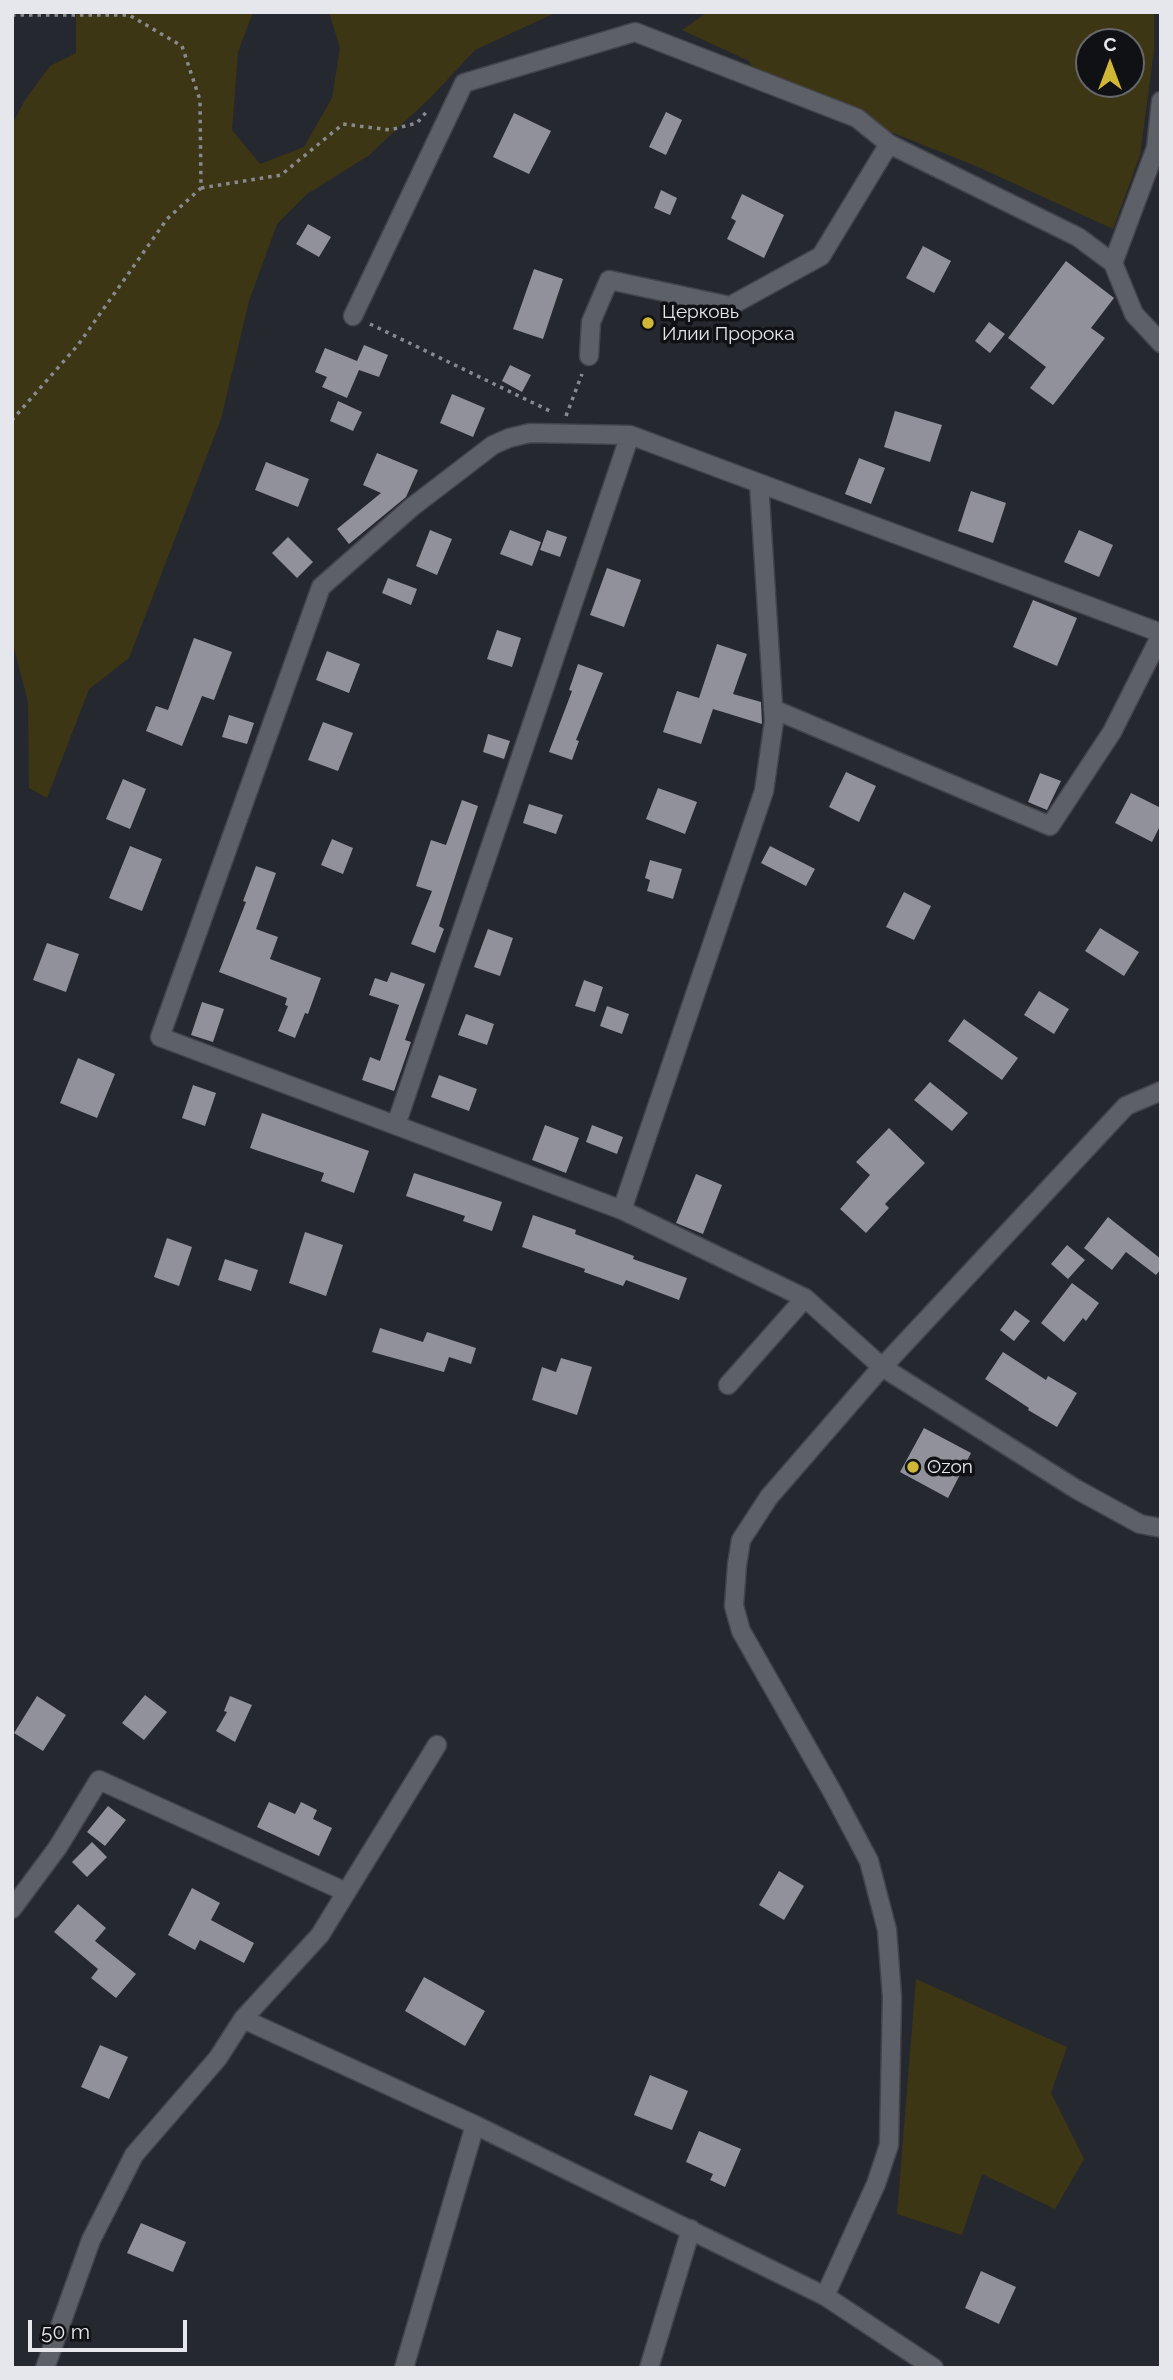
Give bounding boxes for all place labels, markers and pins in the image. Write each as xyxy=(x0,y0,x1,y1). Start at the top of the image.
place label: Церковь Илии Пророка xyxy=(662,301,794,345)
marker: Церковь Илии Пророка xyxy=(640,315,656,331)
place label: Ozon xyxy=(927,1456,973,1478)
marker: Ozon xyxy=(905,1459,921,1475)

